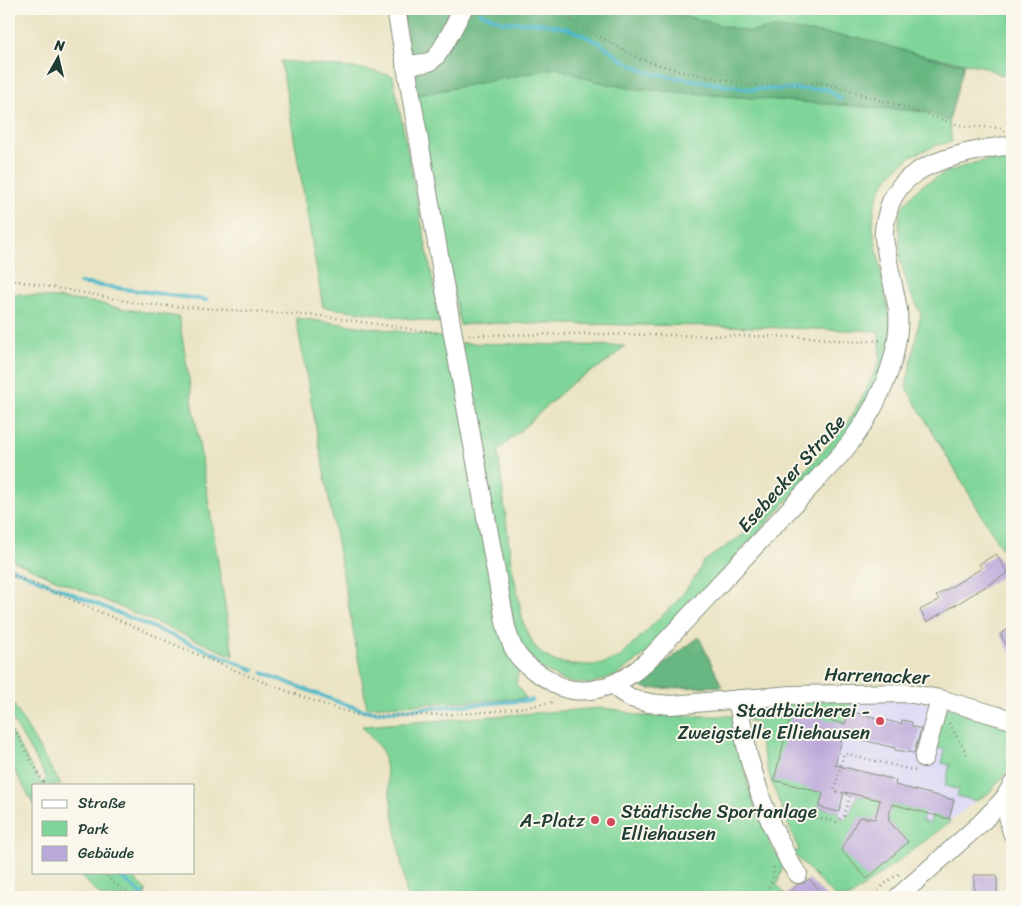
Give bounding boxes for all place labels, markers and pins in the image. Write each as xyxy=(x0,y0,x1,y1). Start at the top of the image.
place label: Stadtbücherei - Zweigstelle Elliehausen xyxy=(678,694,870,749)
marker: Stadtbücherei - Zweigstelle Elliehausen xyxy=(874,715,886,727)
place label: Städtische Sportanlage Elliehausen xyxy=(621,795,817,850)
place label: A-Platz xyxy=(519,804,586,837)
marker: A-Platz xyxy=(589,814,601,826)
marker: Städtische Sportanlage Elliehausen xyxy=(605,816,617,828)

